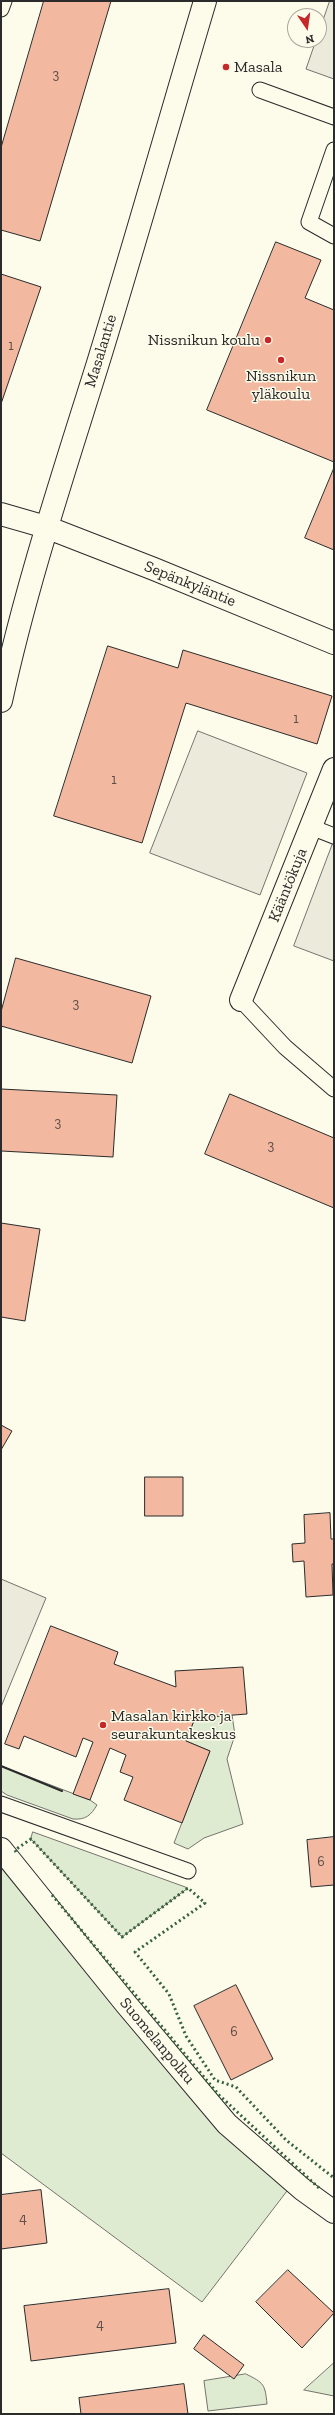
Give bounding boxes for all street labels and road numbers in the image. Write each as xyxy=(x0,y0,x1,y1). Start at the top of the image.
street label: Masalantie xyxy=(81,312,121,390)
street label: Sepänkyläntie xyxy=(141,557,239,611)
street label: Kääntökuja xyxy=(264,845,312,925)
street label: Suomelanpolku xyxy=(115,1994,199,2088)

